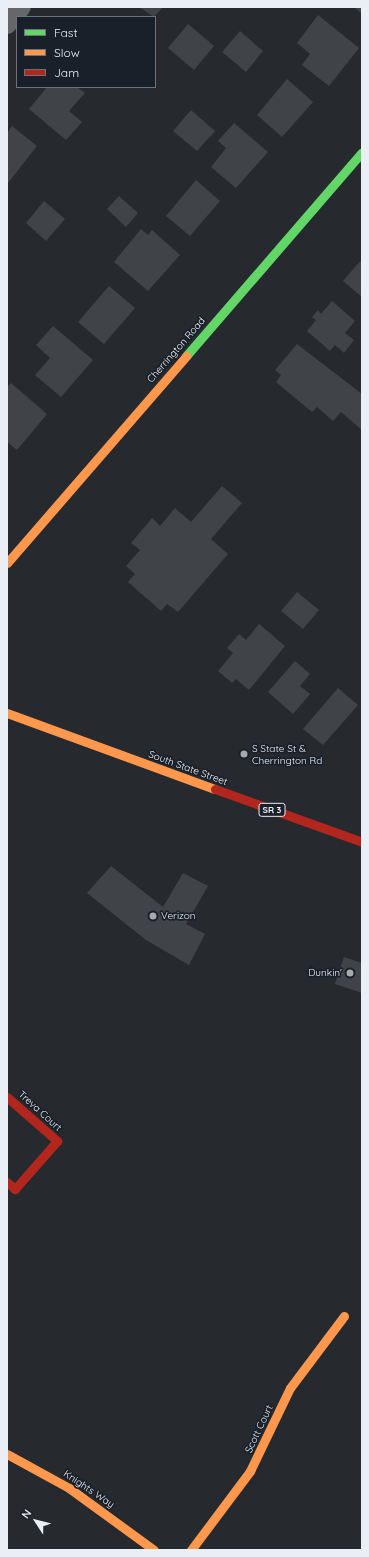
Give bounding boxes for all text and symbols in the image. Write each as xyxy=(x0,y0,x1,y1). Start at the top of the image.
legend xyxy=(16,16,156,88)
text: Fast xyxy=(54,25,78,40)
text: Slow xyxy=(54,45,80,60)
text: Jam xyxy=(54,65,79,80)
street label: Cherrington Road xyxy=(144,315,208,385)
place label: S State St & Cherrington Rd xyxy=(252,742,322,766)
street label: South State Street xyxy=(147,748,229,788)
marker: S State St & Cherrington Rd xyxy=(239,749,249,759)
road number: SR 3 xyxy=(258,803,286,817)
place label: Verizon xyxy=(161,910,196,922)
marker: Verizon xyxy=(148,911,158,921)
place label: Dunkin' xyxy=(308,967,342,979)
marker: Dunkin' xyxy=(345,968,355,978)
street label: Treva Court xyxy=(16,1088,64,1134)
street label: Scott Court xyxy=(243,1403,275,1455)
street label: Knights Way xyxy=(61,1468,117,1510)
north arrow xyxy=(16,1501,56,1541)
text: N xyxy=(18,1507,34,1521)

